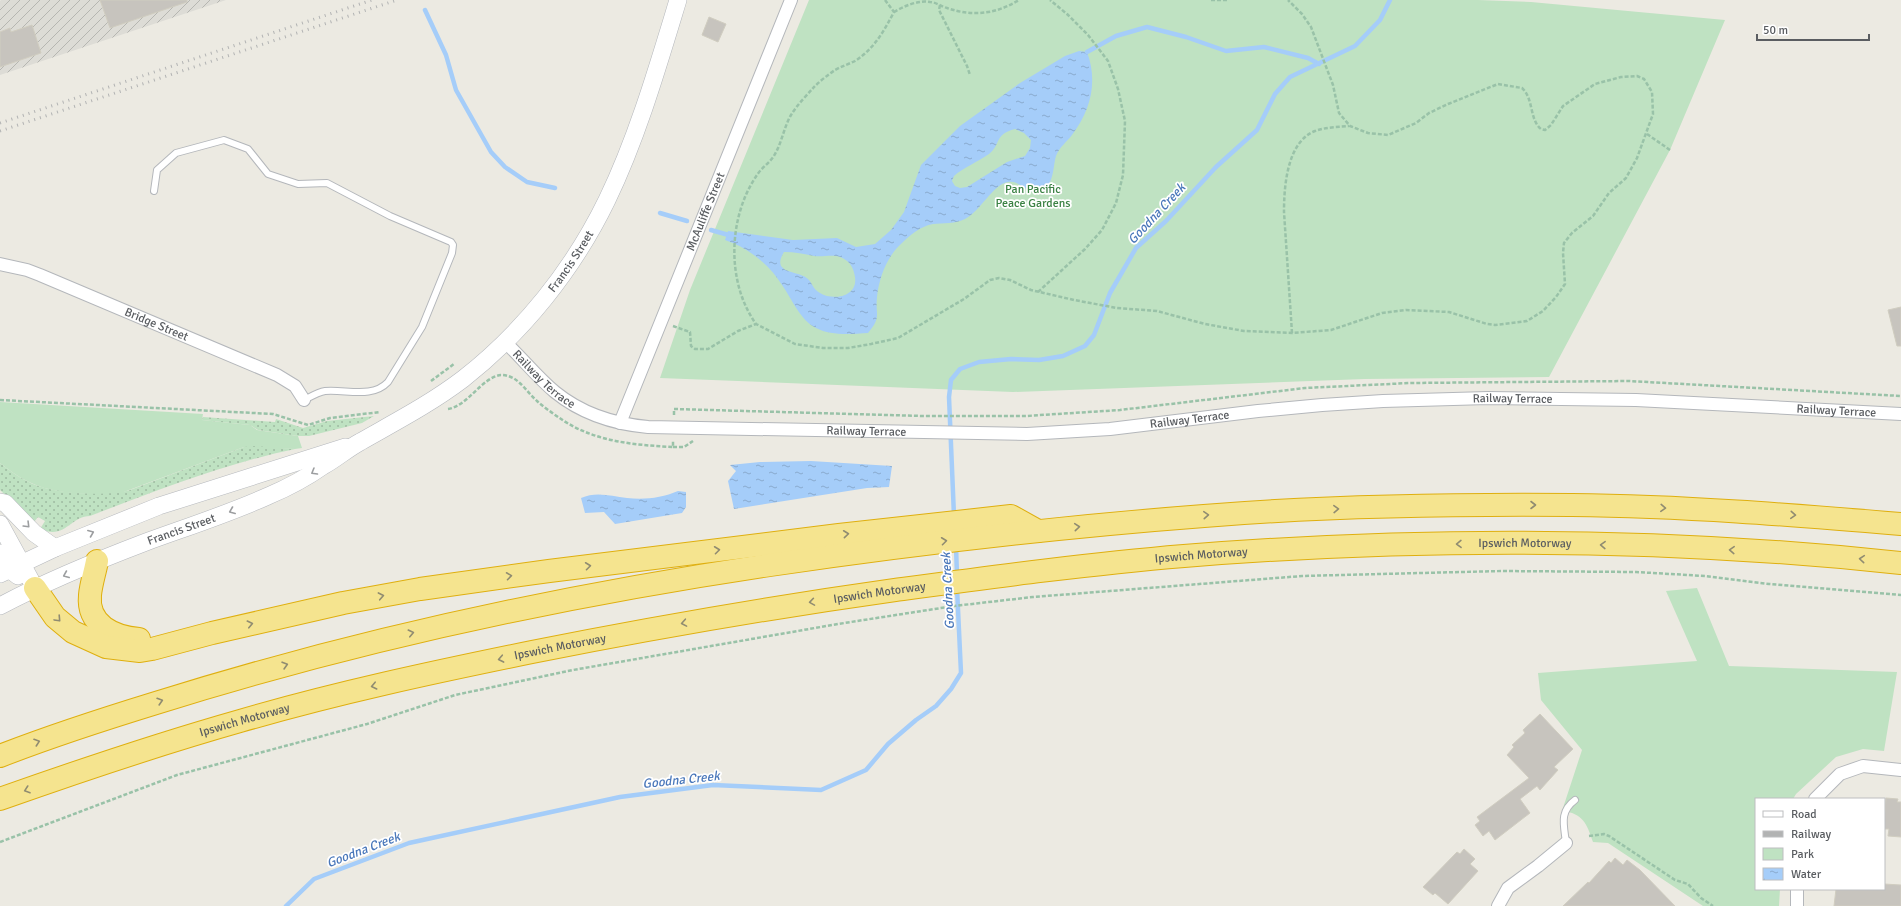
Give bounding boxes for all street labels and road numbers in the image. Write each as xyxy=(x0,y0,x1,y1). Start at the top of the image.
street label: McAuliffe Street xyxy=(683,170,728,253)
street label: Francis Street xyxy=(545,228,597,296)
street label: Bridge Street xyxy=(122,305,190,345)
street label: Railway Terrace xyxy=(509,347,578,412)
street label: Railway Terrace xyxy=(1472,391,1553,407)
street label: Railway Terrace xyxy=(1796,401,1877,421)
street label: Railway Terrace xyxy=(1149,408,1230,432)
street label: Railway Terrace xyxy=(826,423,907,440)
street label: Francis Street xyxy=(145,511,218,549)
street label: Ipswich Motorway xyxy=(1478,536,1572,551)
street label: Ipswich Motorway xyxy=(1154,544,1248,567)
street label: Ipswich Motorway xyxy=(832,579,927,607)
street label: Ipswich Motorway xyxy=(513,631,608,663)
street label: Ipswich Motorway xyxy=(198,700,292,740)

